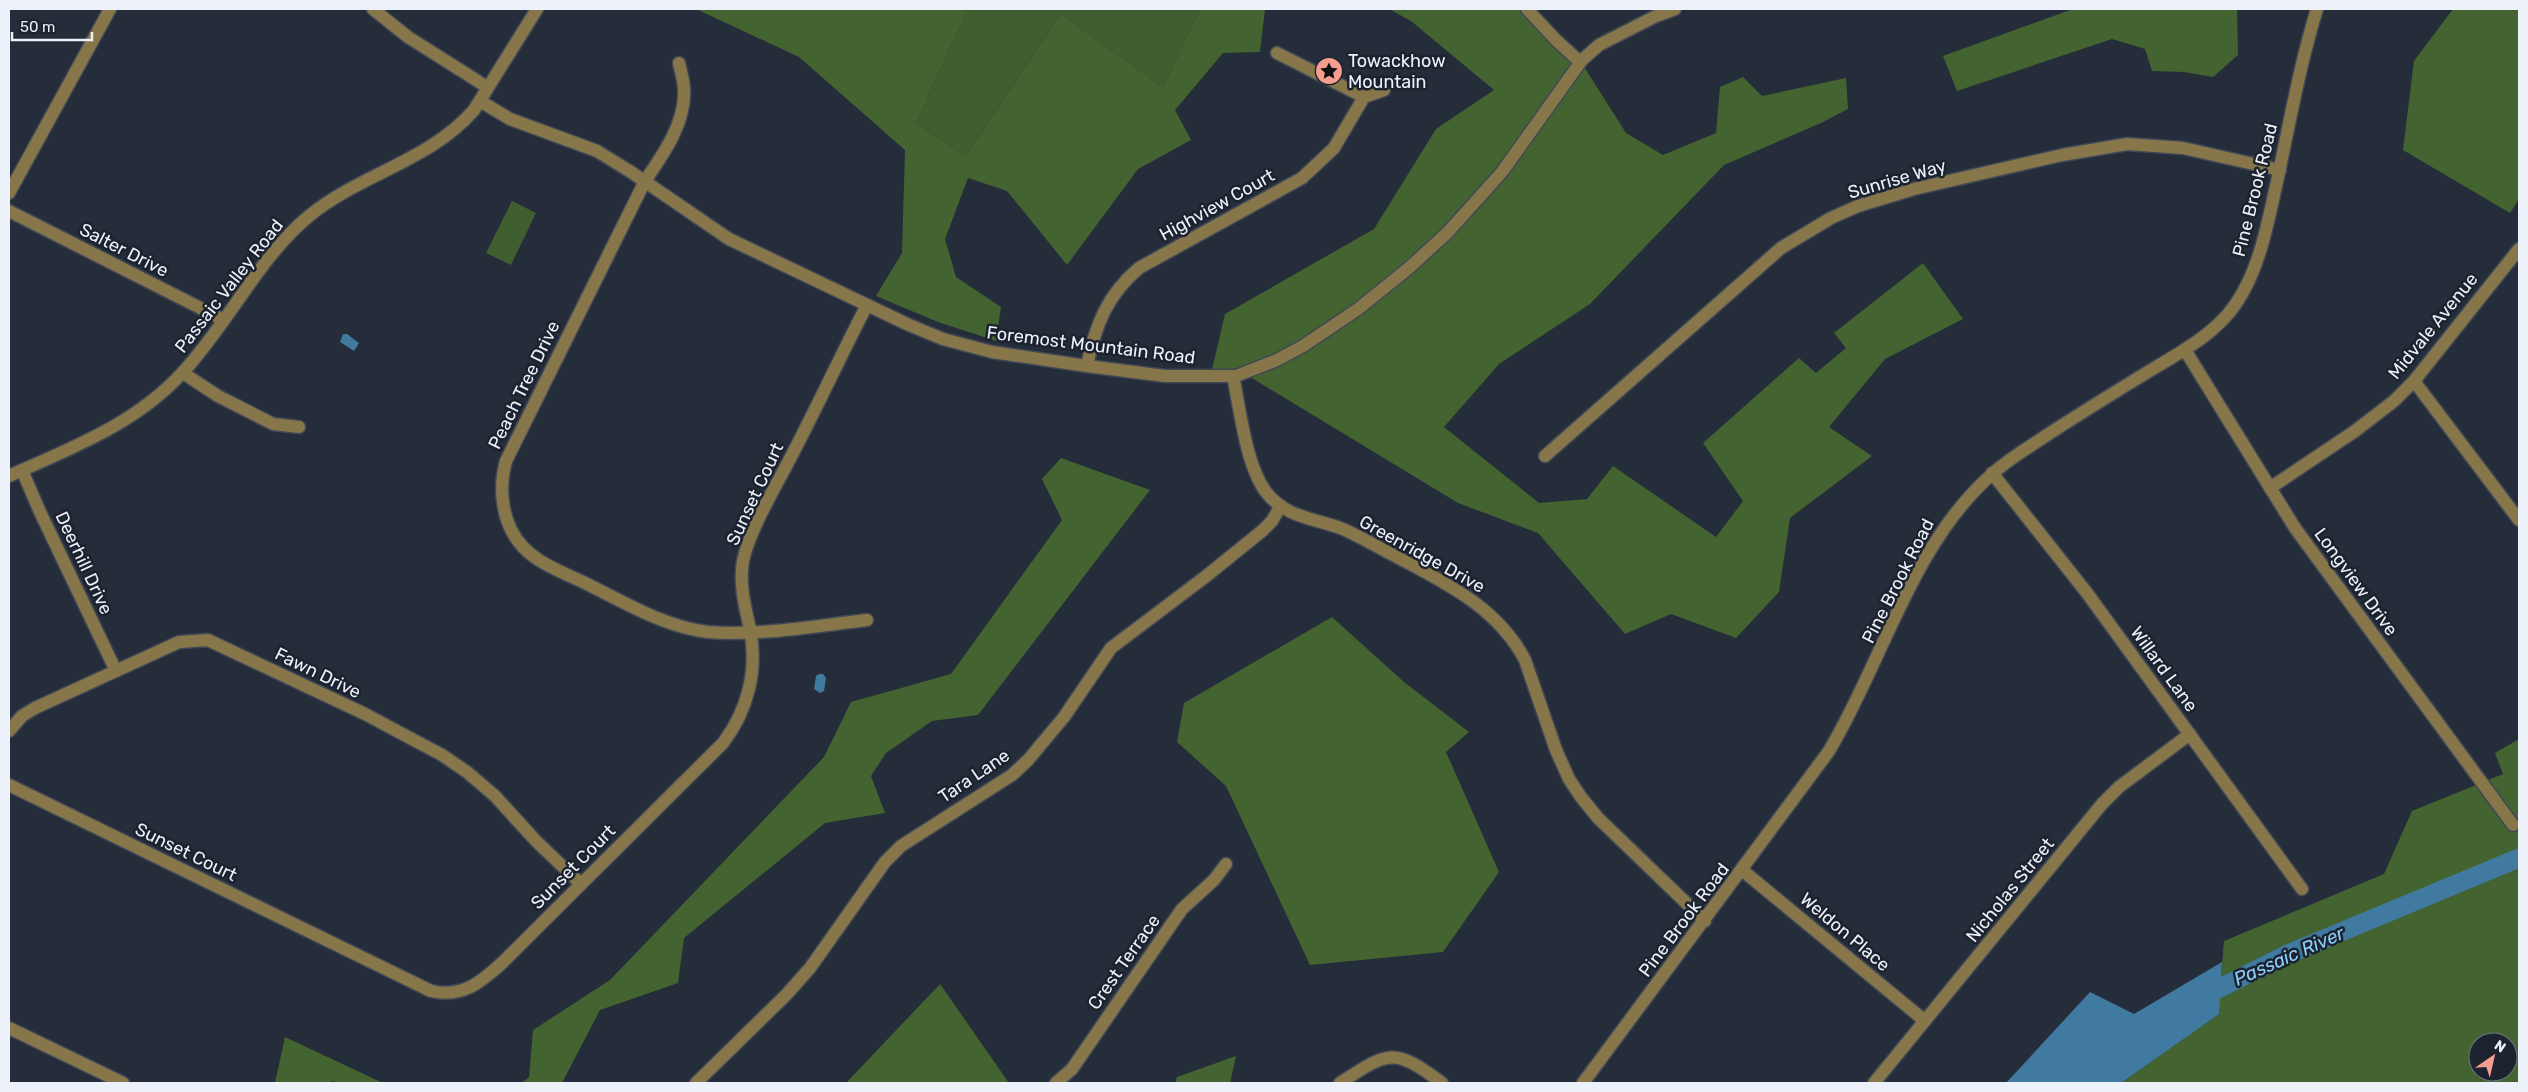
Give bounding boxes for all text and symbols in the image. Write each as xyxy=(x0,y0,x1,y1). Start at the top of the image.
scale bar xyxy=(12,10,92,42)
text: 50 m xyxy=(20,18,55,36)
place label: Towackhow Mountain xyxy=(1348,50,1446,93)
place icon: Towackhow Mountain xyxy=(1314,56,1344,86)
street label: Pine Brook Road xyxy=(2228,121,2282,259)
street label: Sunrise Way xyxy=(1845,154,1949,204)
street label: Highview Court xyxy=(1156,164,1278,246)
street label: Passaic Valley Road xyxy=(170,215,288,357)
street label: Salter Drive xyxy=(76,218,172,282)
street label: Midvale Avenue xyxy=(2383,268,2483,384)
street label: Peach Tree Drive xyxy=(483,317,565,453)
street label: Foremost Mountain Road xyxy=(985,321,1197,369)
street label: Sunset Court xyxy=(722,439,788,549)
street label: Deerhill Drive xyxy=(51,508,117,618)
street label: Greenridge Drive xyxy=(1355,510,1489,598)
street label: Pine Brook Road xyxy=(1857,515,1939,647)
street label: Longview Drive xyxy=(2310,524,2402,640)
street label: Willard Lane xyxy=(2126,622,2202,716)
street label: Fawn Drive xyxy=(271,643,365,703)
street label: Tara Lane xyxy=(934,744,1014,808)
street label: Sunset Court xyxy=(131,818,241,886)
street label: Sunset Court xyxy=(526,820,620,914)
street label: Nicholas Street xyxy=(1961,833,2059,947)
street label: Pine Brook Road xyxy=(1634,859,1734,981)
street label: Weldon Place xyxy=(1796,888,1894,976)
street label: Crest Terrace xyxy=(1083,910,1165,1014)
water label: Passaic River xyxy=(2230,921,2349,991)
north arrow xyxy=(2468,1032,2518,1082)
text: N xyxy=(2491,1037,2509,1057)

